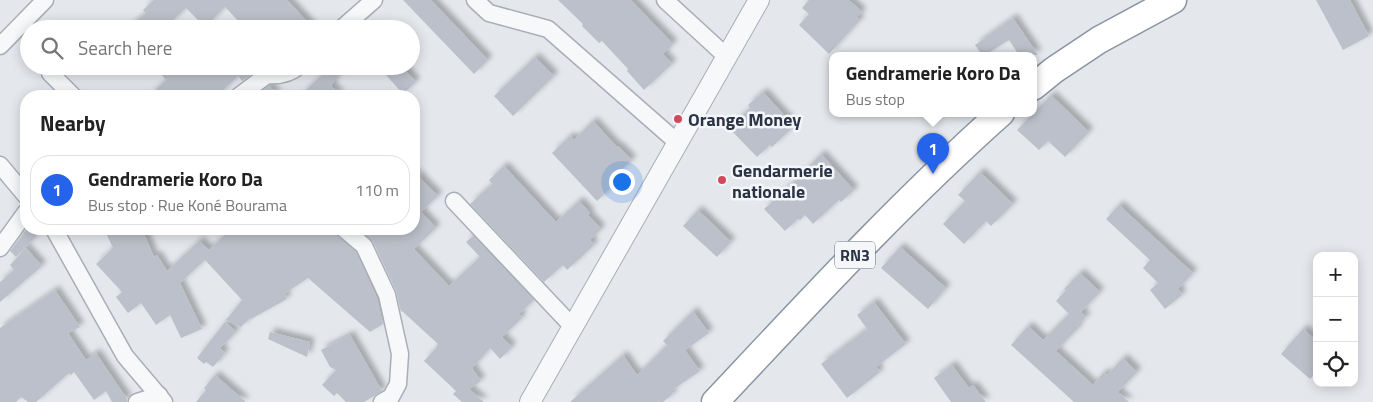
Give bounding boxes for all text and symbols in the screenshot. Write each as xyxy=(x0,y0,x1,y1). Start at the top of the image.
search box xyxy=(20,20,420,75)
text: Search here xyxy=(78,33,172,62)
icon: search xyxy=(38,34,66,62)
popup xyxy=(829,52,1037,117)
text: Gendramerie Koro Da xyxy=(846,58,1020,87)
text: Bus stop xyxy=(846,87,905,111)
place label: Orange Money xyxy=(688,106,801,133)
text: Nearby xyxy=(40,107,105,139)
marker: Orange Money xyxy=(672,113,684,125)
pin: 1 xyxy=(917,133,949,174)
place label: Gendarmerie nationale xyxy=(732,157,833,205)
text: Gendramerie Koro Da xyxy=(88,164,263,193)
your location xyxy=(609,169,635,195)
marker: Gendarmerie nationale xyxy=(716,174,728,186)
text: 1 xyxy=(53,178,61,202)
text: 110 m xyxy=(355,178,399,202)
text: Bus stop · Rue Koné Bourama xyxy=(88,193,287,217)
road number: RN3 xyxy=(835,242,875,268)
map controls xyxy=(1313,252,1358,387)
button: + xyxy=(1313,252,1358,297)
button: − xyxy=(1313,297,1358,342)
button: locate xyxy=(1313,342,1358,387)

